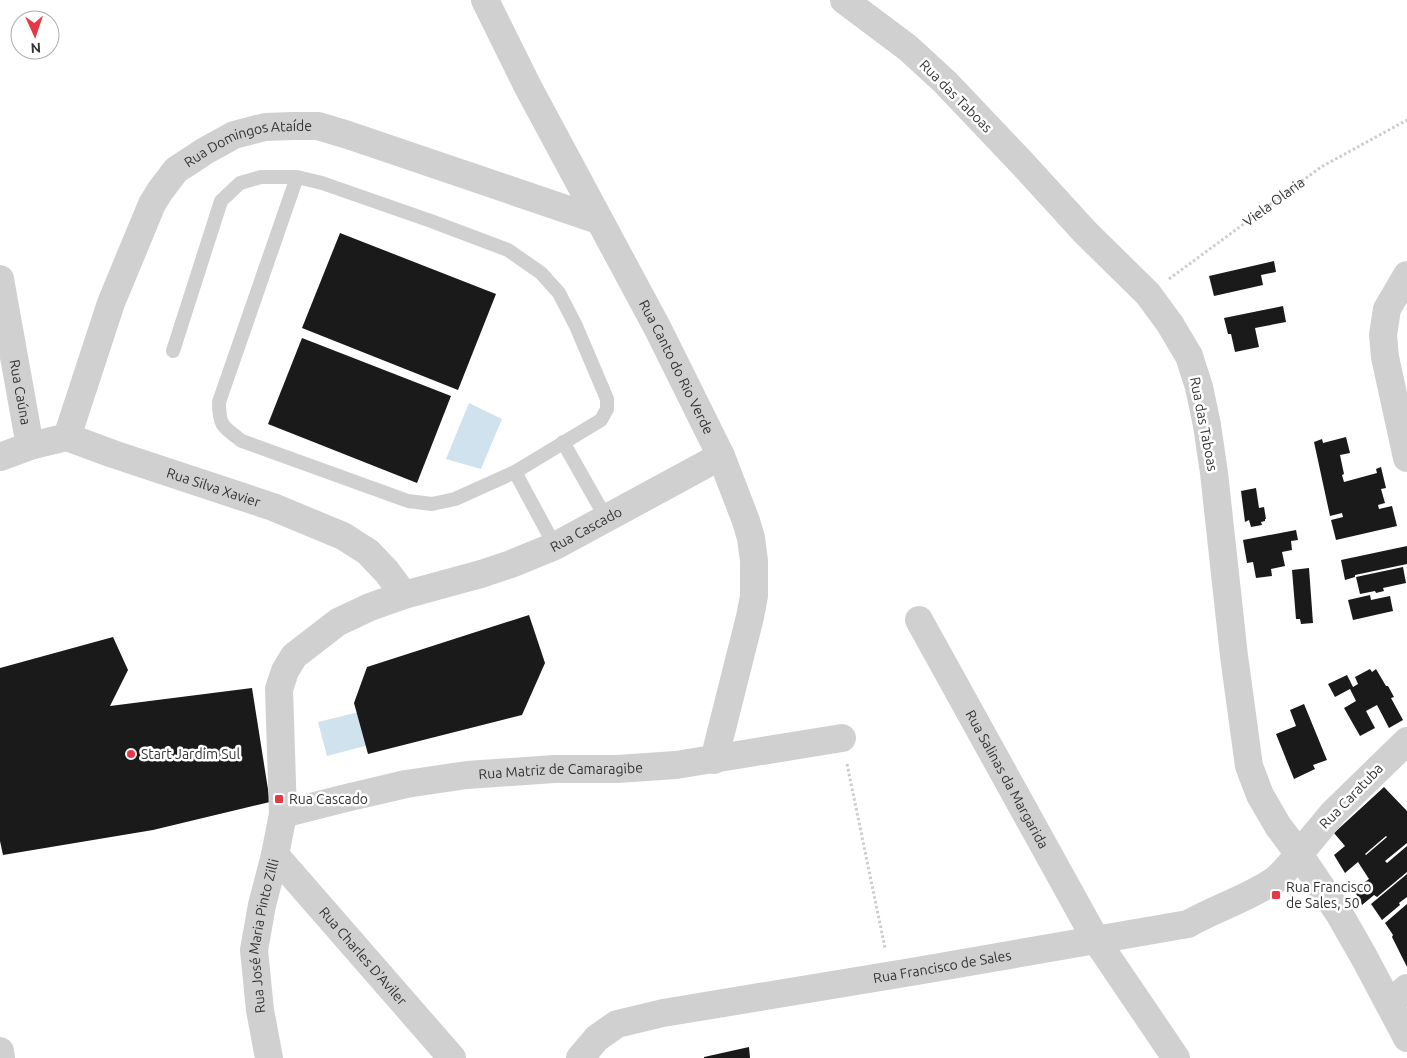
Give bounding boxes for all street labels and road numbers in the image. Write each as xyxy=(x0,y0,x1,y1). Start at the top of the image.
street label: Rua das Taboas xyxy=(916,56,996,136)
street label: Rua Domingos Ataíde xyxy=(181,118,312,170)
street label: Viela Olaria xyxy=(1240,174,1308,230)
street label: Rua Canto do Rio Verde xyxy=(636,297,717,437)
street label: Rua Caúna xyxy=(7,358,34,426)
street label: Rua das Taboas xyxy=(1187,375,1221,473)
street label: Rua Silva Xavier xyxy=(165,464,263,511)
street label: Rua Cascado xyxy=(547,503,625,555)
street label: Rua Salinas da Margarida xyxy=(962,707,1052,851)
street label: Rua Matriz de Camaragibe xyxy=(478,759,643,782)
street label: Rua Caratuba xyxy=(1316,760,1386,832)
street label: Rua José Maria Pinto Zilli xyxy=(245,857,282,1014)
street label: Rua Charles D'Aviler xyxy=(316,904,411,1009)
street label: Rua Francisco de Sales xyxy=(872,947,1012,986)

